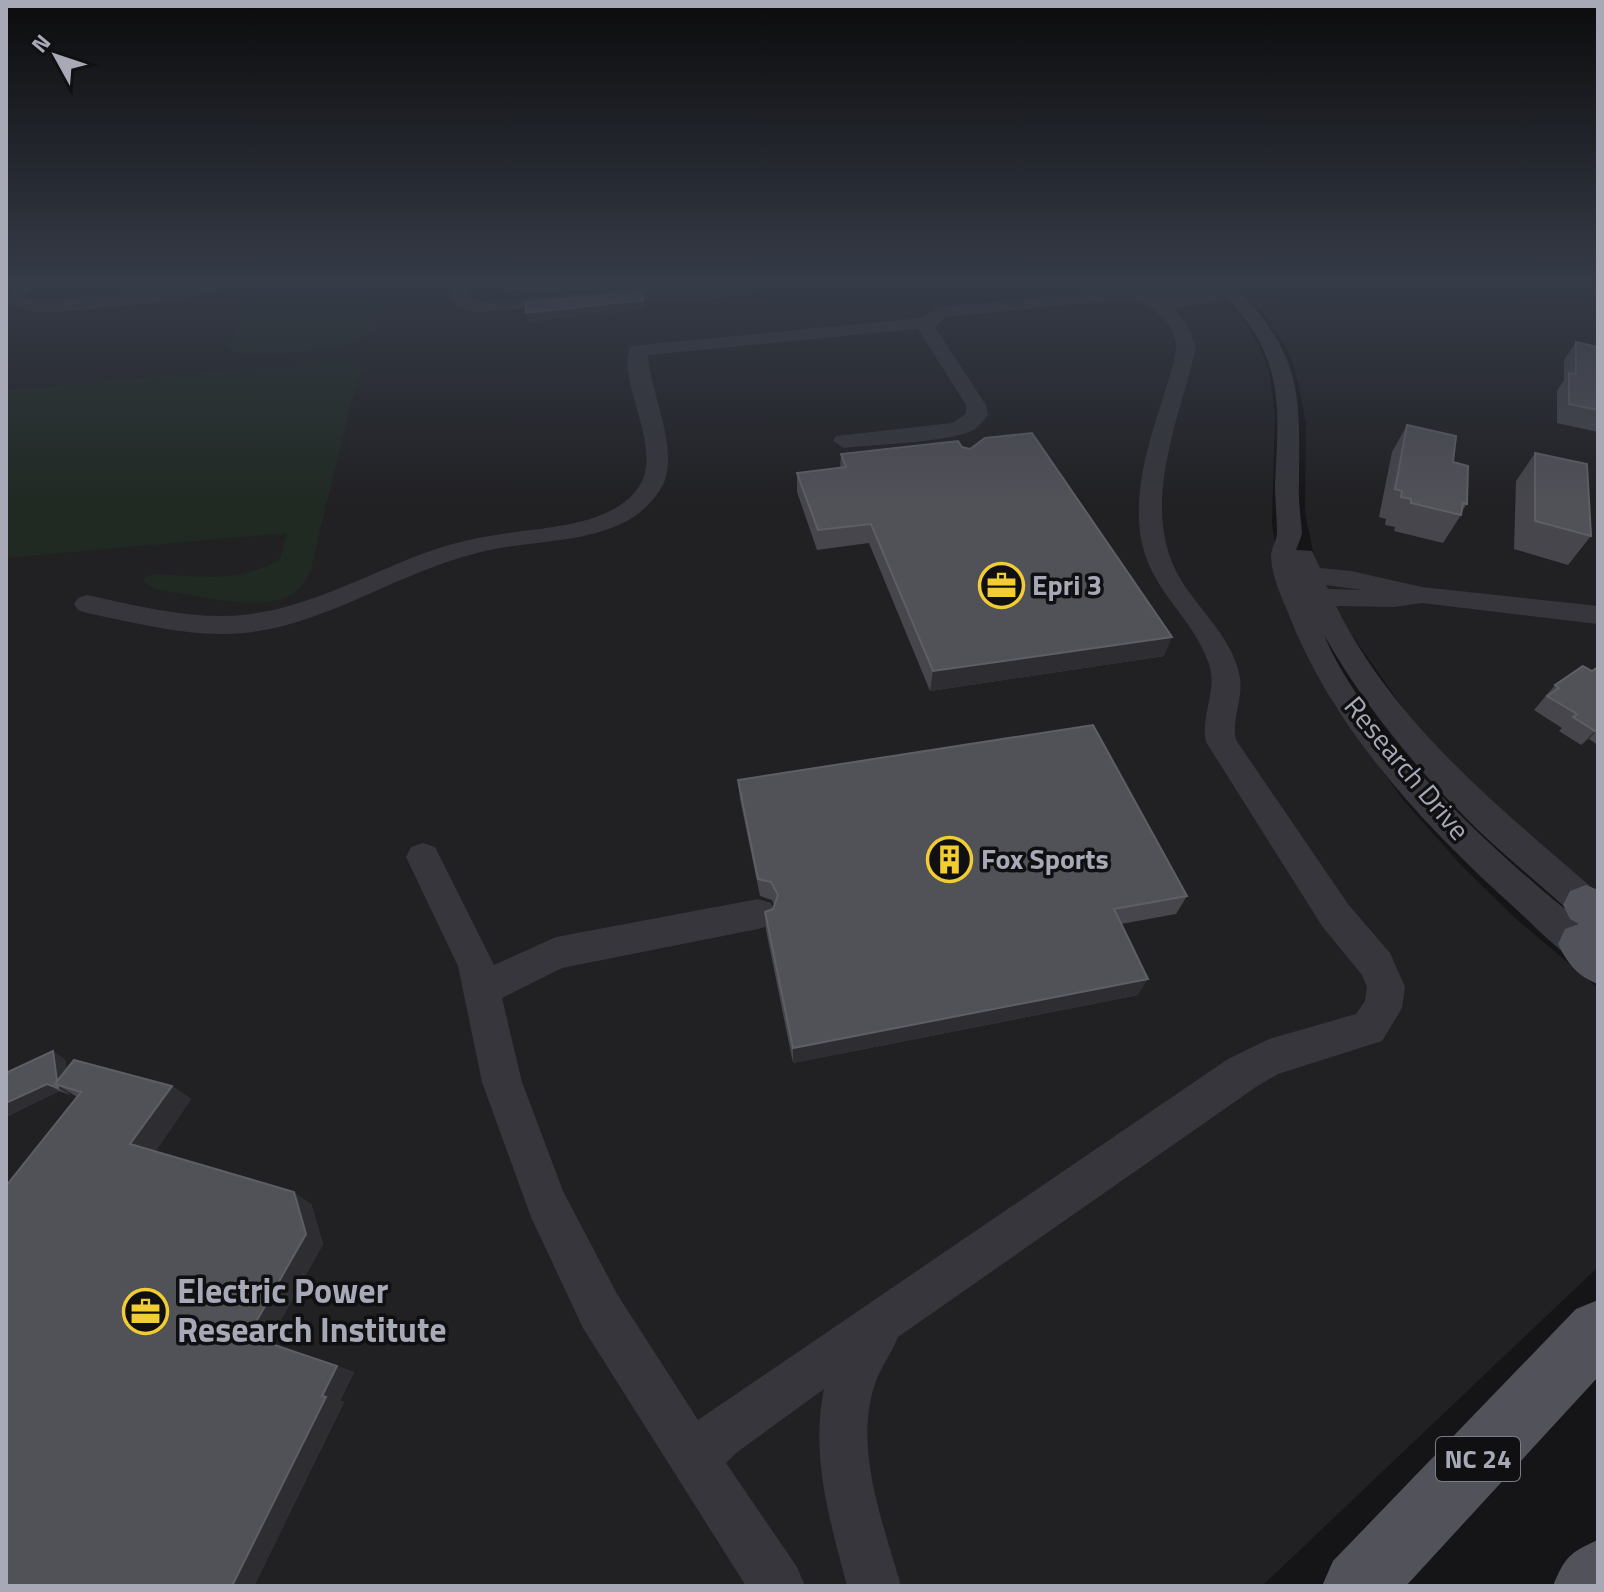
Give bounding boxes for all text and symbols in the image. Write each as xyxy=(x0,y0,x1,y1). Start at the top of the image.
north arrow xyxy=(16,16,96,96)
text: N xyxy=(23,26,59,60)
office icon: Epri 3 xyxy=(977,561,1025,609)
place label: Epri 3 xyxy=(1032,563,1102,606)
street label: Research Drive xyxy=(1334,686,1481,849)
building icon: Fox Sports xyxy=(926,835,974,883)
place label: Fox Sports xyxy=(981,837,1109,880)
place label: Electric Power Research Institute xyxy=(177,1264,447,1355)
office icon: Electric Power Research Institute xyxy=(122,1287,170,1335)
road number: NC 24 xyxy=(1436,1437,1520,1481)

